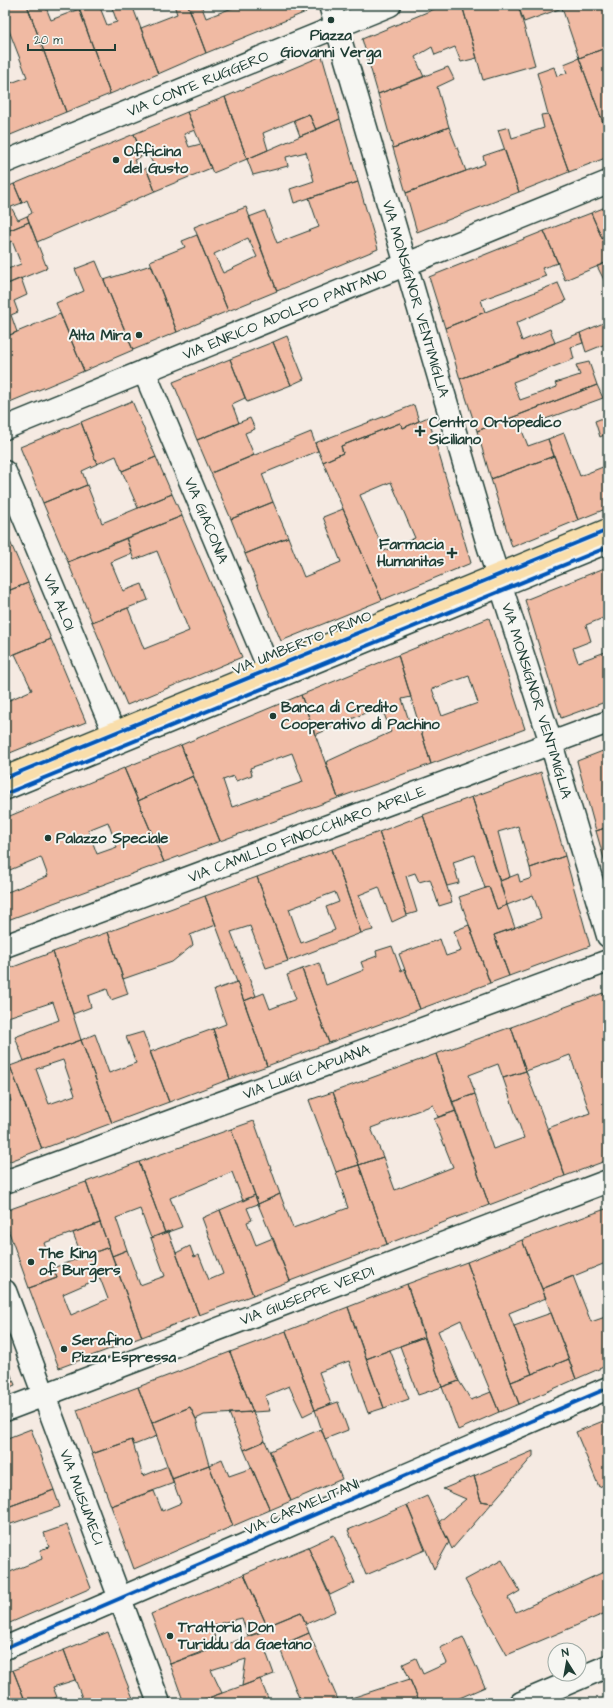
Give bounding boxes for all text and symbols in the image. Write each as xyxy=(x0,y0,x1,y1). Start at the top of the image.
marker: Piazza Giovanni Verga xyxy=(326,15,336,25)
place label: Piazza Giovanni Verga xyxy=(281,25,382,65)
scale bar xyxy=(28,26,115,52)
text: 20 m xyxy=(34,32,63,49)
street label: VIA CONTE RUGGERO xyxy=(124,45,272,122)
place label: Officina del Gusto xyxy=(123,141,189,179)
marker: Officina del Gusto xyxy=(111,155,121,165)
street label: VIA MONSIGNOR VENTIMIGLIA xyxy=(377,198,455,400)
street label: VIA ENRICO ADOLFO PANTANO xyxy=(179,263,390,365)
place label: Alta Mira xyxy=(69,325,131,346)
marker: Alta Mira xyxy=(134,330,144,340)
place label: Centro Ortopedico Siciliano xyxy=(428,412,562,450)
marker: Centro Ortopedico Siciliano xyxy=(414,425,426,437)
street label: VIA GIACONIA xyxy=(179,474,234,567)
place label: Farmacia Humanitas xyxy=(377,534,444,572)
marker: Farmacia Humanitas xyxy=(447,548,457,558)
street label: VIA ALOI xyxy=(38,571,81,634)
street label: VIA MONSIGNOR VENTIMIGLIA xyxy=(497,600,578,802)
street label: VIA UMBERTO PRIMO xyxy=(229,605,375,681)
place label: Banca di Credito Cooperativo di Pachino xyxy=(281,697,440,735)
marker: Banca di Credito Cooperativo di Pachino xyxy=(268,711,278,721)
street label: VIA CAMILLO FINOCCHIARO APRILE xyxy=(185,780,429,888)
place label: Palazzo Speciale xyxy=(56,828,168,849)
marker: Palazzo Speciale xyxy=(43,833,53,843)
street label: VIA LUIGI CAPUANA xyxy=(240,1038,373,1104)
place label: The King of Burgers xyxy=(38,1243,121,1283)
marker: The King of Burgers xyxy=(26,1257,36,1267)
street label: VIA GIUSEPPE VERDI xyxy=(237,1260,377,1330)
place label: Serafino Pizza Espressa xyxy=(71,1330,177,1368)
marker: Serafino Pizza Espressa xyxy=(59,1344,69,1354)
street label: VIA MUSUMECI xyxy=(55,1446,109,1548)
street label: VIA CARMELITANI xyxy=(241,1473,363,1541)
place label: Trattoria Don Turiddu da Gaetano xyxy=(177,1617,312,1655)
marker: Trattoria Don Turiddu da Gaetano xyxy=(165,1631,175,1641)
north arrow xyxy=(547,1642,587,1682)
text: N xyxy=(560,1645,570,1661)

